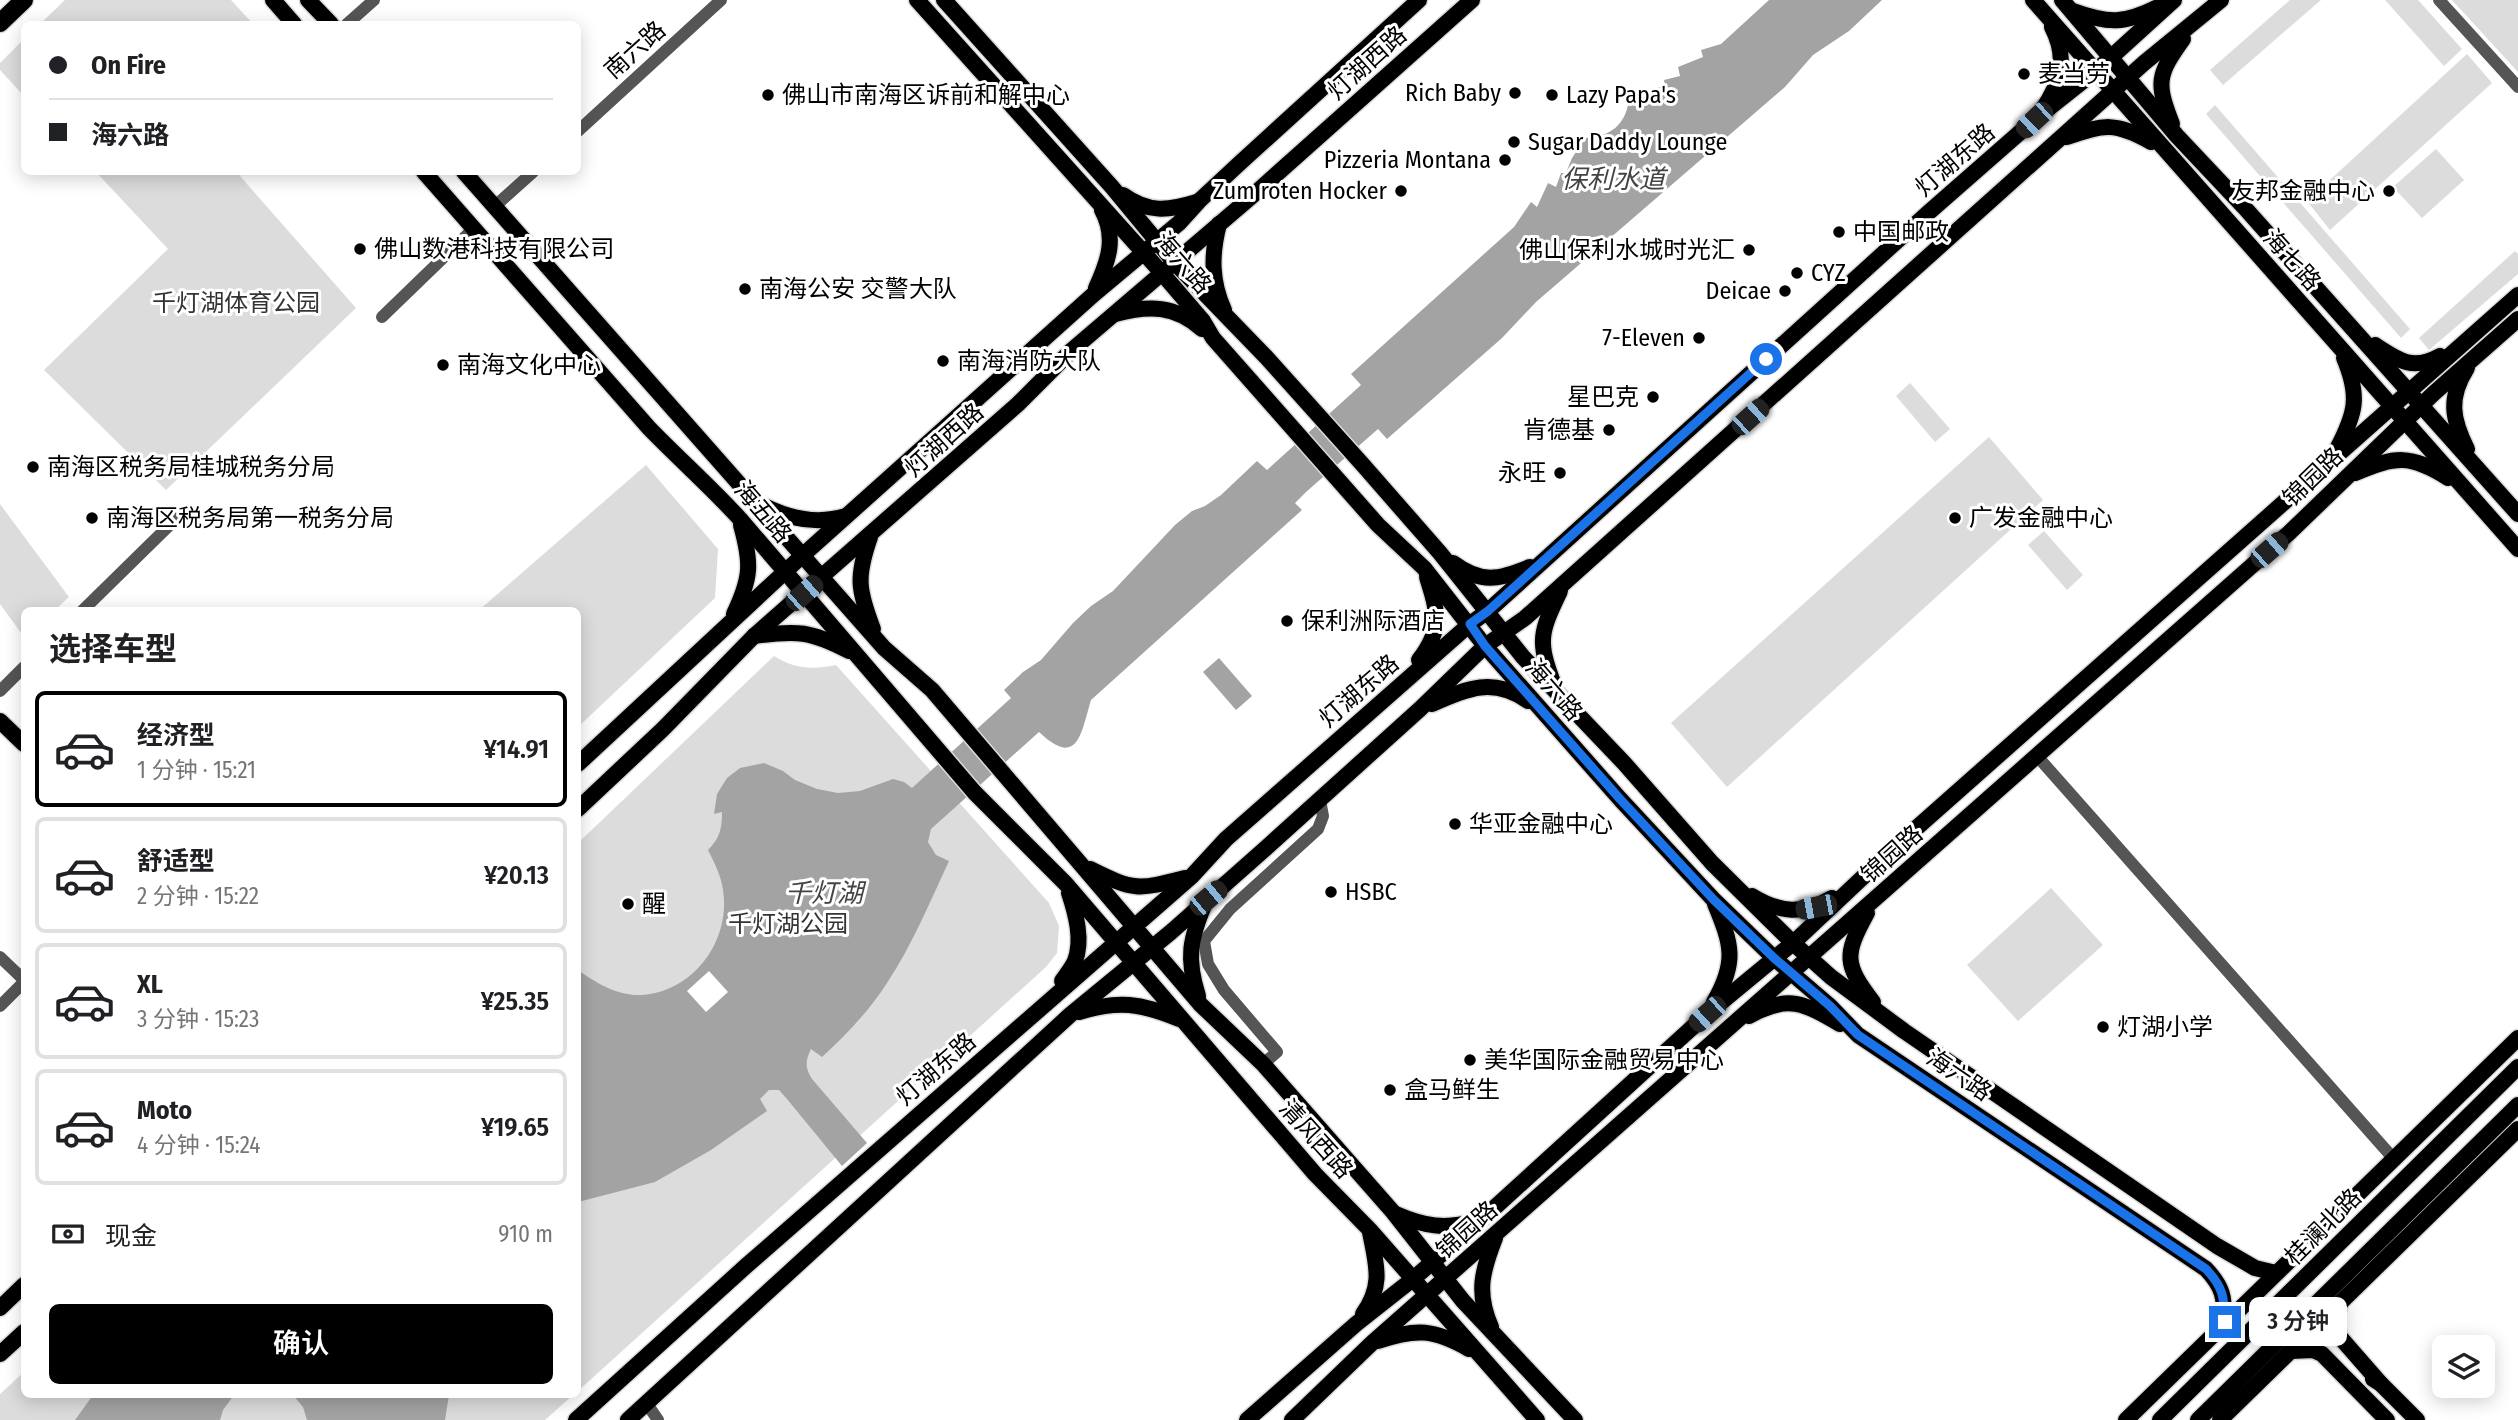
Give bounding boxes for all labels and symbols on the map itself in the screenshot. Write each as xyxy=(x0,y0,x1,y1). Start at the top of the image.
street label: 南六路 xyxy=(599,16,671,84)
street label: 灯湖西路 xyxy=(1322,20,1412,106)
place label: 麦当劳 xyxy=(2038,60,2110,88)
marker: 麦当劳 xyxy=(2016,66,2032,82)
place label: Rich Baby xyxy=(1405,79,1501,107)
place label: 佛山市南海区诉前和解中心 xyxy=(782,81,1070,109)
place label: Lazy Papa's xyxy=(1566,81,1676,109)
marker: Rich Baby xyxy=(1507,85,1523,101)
marker: 佛山市南海区诉前和解中心 xyxy=(760,87,776,103)
marker: Lazy Papa's xyxy=(1544,87,1560,103)
car xyxy=(2012,98,2057,142)
street label: 灯湖东路 xyxy=(1910,118,2000,202)
place label: Sugar Daddy Lounge xyxy=(1528,128,1727,156)
marker: Sugar Daddy Lounge xyxy=(1506,134,1522,150)
place label: Pizzeria Montana xyxy=(1324,146,1491,174)
marker: Pizzeria Montana xyxy=(1497,152,1513,168)
water label: 保利水道 xyxy=(1561,164,1669,195)
place label: Zum roten Hocker xyxy=(1213,177,1388,205)
place label: 友邦金融中心 xyxy=(2231,177,2375,205)
marker: Zum roten Hocker xyxy=(1393,183,1409,199)
marker: 友邦金融中心 xyxy=(2381,183,2397,199)
place label: 中国邮政 xyxy=(1853,218,1949,246)
marker: 中国邮政 xyxy=(1831,224,1847,240)
street label: 海七路 xyxy=(2258,224,2326,296)
street label: 海六路 xyxy=(1149,227,1217,299)
place label: 佛山数港科技有限公司 xyxy=(374,235,614,263)
place label: 佛山保利水城时光汇 xyxy=(1519,236,1735,264)
marker: 佛山数港科技有限公司 xyxy=(352,241,368,257)
marker: 佛山保利水城时光汇 xyxy=(1741,242,1757,258)
place label: CYZ xyxy=(1811,259,1846,287)
marker: CYZ xyxy=(1789,265,1805,281)
place label: 南海公安 交警大队 xyxy=(759,275,957,303)
place label: Deicae xyxy=(1706,277,1771,305)
marker: 南海公安 交警大队 xyxy=(737,281,753,297)
marker: Deicae xyxy=(1777,283,1793,299)
park label: 千灯湖体育公园 xyxy=(152,289,320,317)
place label: 7-Eleven xyxy=(1602,324,1685,352)
marker: 7-Eleven xyxy=(1691,330,1707,346)
route start xyxy=(1750,343,1782,375)
place label: 南海消防大队 xyxy=(957,347,1101,375)
place label: 南海文化中心 xyxy=(457,351,601,379)
marker: 南海消防大队 xyxy=(935,353,951,369)
marker: 南海文化中心 xyxy=(435,357,451,373)
place label: 星巴克 xyxy=(1567,383,1639,411)
marker: 星巴克 xyxy=(1645,389,1661,405)
car xyxy=(1728,395,1773,439)
street label: 灯湖西路 xyxy=(899,397,989,483)
place label: 肯德基 xyxy=(1523,416,1595,444)
marker: 肯德基 xyxy=(1601,422,1617,438)
street label: 锦园路 xyxy=(2277,442,2349,512)
place label: 南海区税务局桂城税务分局 xyxy=(47,453,335,481)
marker: 南海区税务局桂城税务分局 xyxy=(25,459,41,475)
place label: 永旺 xyxy=(1498,459,1546,487)
marker: 永旺 xyxy=(1552,465,1568,481)
street label: 海五路 xyxy=(729,476,797,548)
place label: 南海区税务局第一税务分局 xyxy=(106,504,394,532)
place label: 广发金融中心 xyxy=(1969,504,2113,532)
marker: 南海区税务局第一税务分局 xyxy=(84,510,100,526)
marker: 广发金融中心 xyxy=(1947,510,1963,526)
car xyxy=(2247,528,2292,572)
car xyxy=(782,571,827,615)
place label: 保利洲际酒店 xyxy=(1301,607,1445,635)
marker: 保利洲际酒店 xyxy=(1279,613,1295,629)
street label: 灯湖东路 xyxy=(1314,649,1404,733)
street label: 海六路 xyxy=(1520,654,1588,726)
place label: 华亚金融中心 xyxy=(1469,810,1613,838)
marker: 华亚金融中心 xyxy=(1447,816,1463,832)
street label: 锦园路 xyxy=(1856,820,1928,888)
car xyxy=(1186,876,1231,920)
water label: 千灯湖 xyxy=(785,878,867,909)
place label: HSBC xyxy=(1345,878,1397,906)
marker: HSBC xyxy=(1323,884,1339,900)
place label: 醒 xyxy=(642,890,666,918)
car xyxy=(1794,893,1839,921)
marker: 醒 xyxy=(620,896,636,912)
park label: 千灯湖公园 xyxy=(728,910,848,938)
car xyxy=(1685,992,1730,1036)
place label: 灯湖小学 xyxy=(2117,1013,2213,1041)
marker: 灯湖小学 xyxy=(2095,1019,2111,1035)
street label: 灯湖东路 xyxy=(891,1027,981,1111)
street label: 海六路 xyxy=(1921,1043,1997,1107)
place label: 美华国际金融贸易中心 xyxy=(1484,1046,1724,1074)
marker: 美华国际金融贸易中心 xyxy=(1462,1052,1478,1068)
place label: 盒马鲜生 xyxy=(1404,1076,1500,1104)
marker: 盒马鲜生 xyxy=(1382,1082,1398,1098)
street label: 清风西路 xyxy=(1273,1094,1359,1184)
street label: 桂澜北路 xyxy=(2279,1183,2367,1271)
street label: 锦园路 xyxy=(1431,1196,1503,1264)
callout: 3 分钟 xyxy=(2250,1298,2348,1346)
route end xyxy=(2209,1306,2241,1338)

